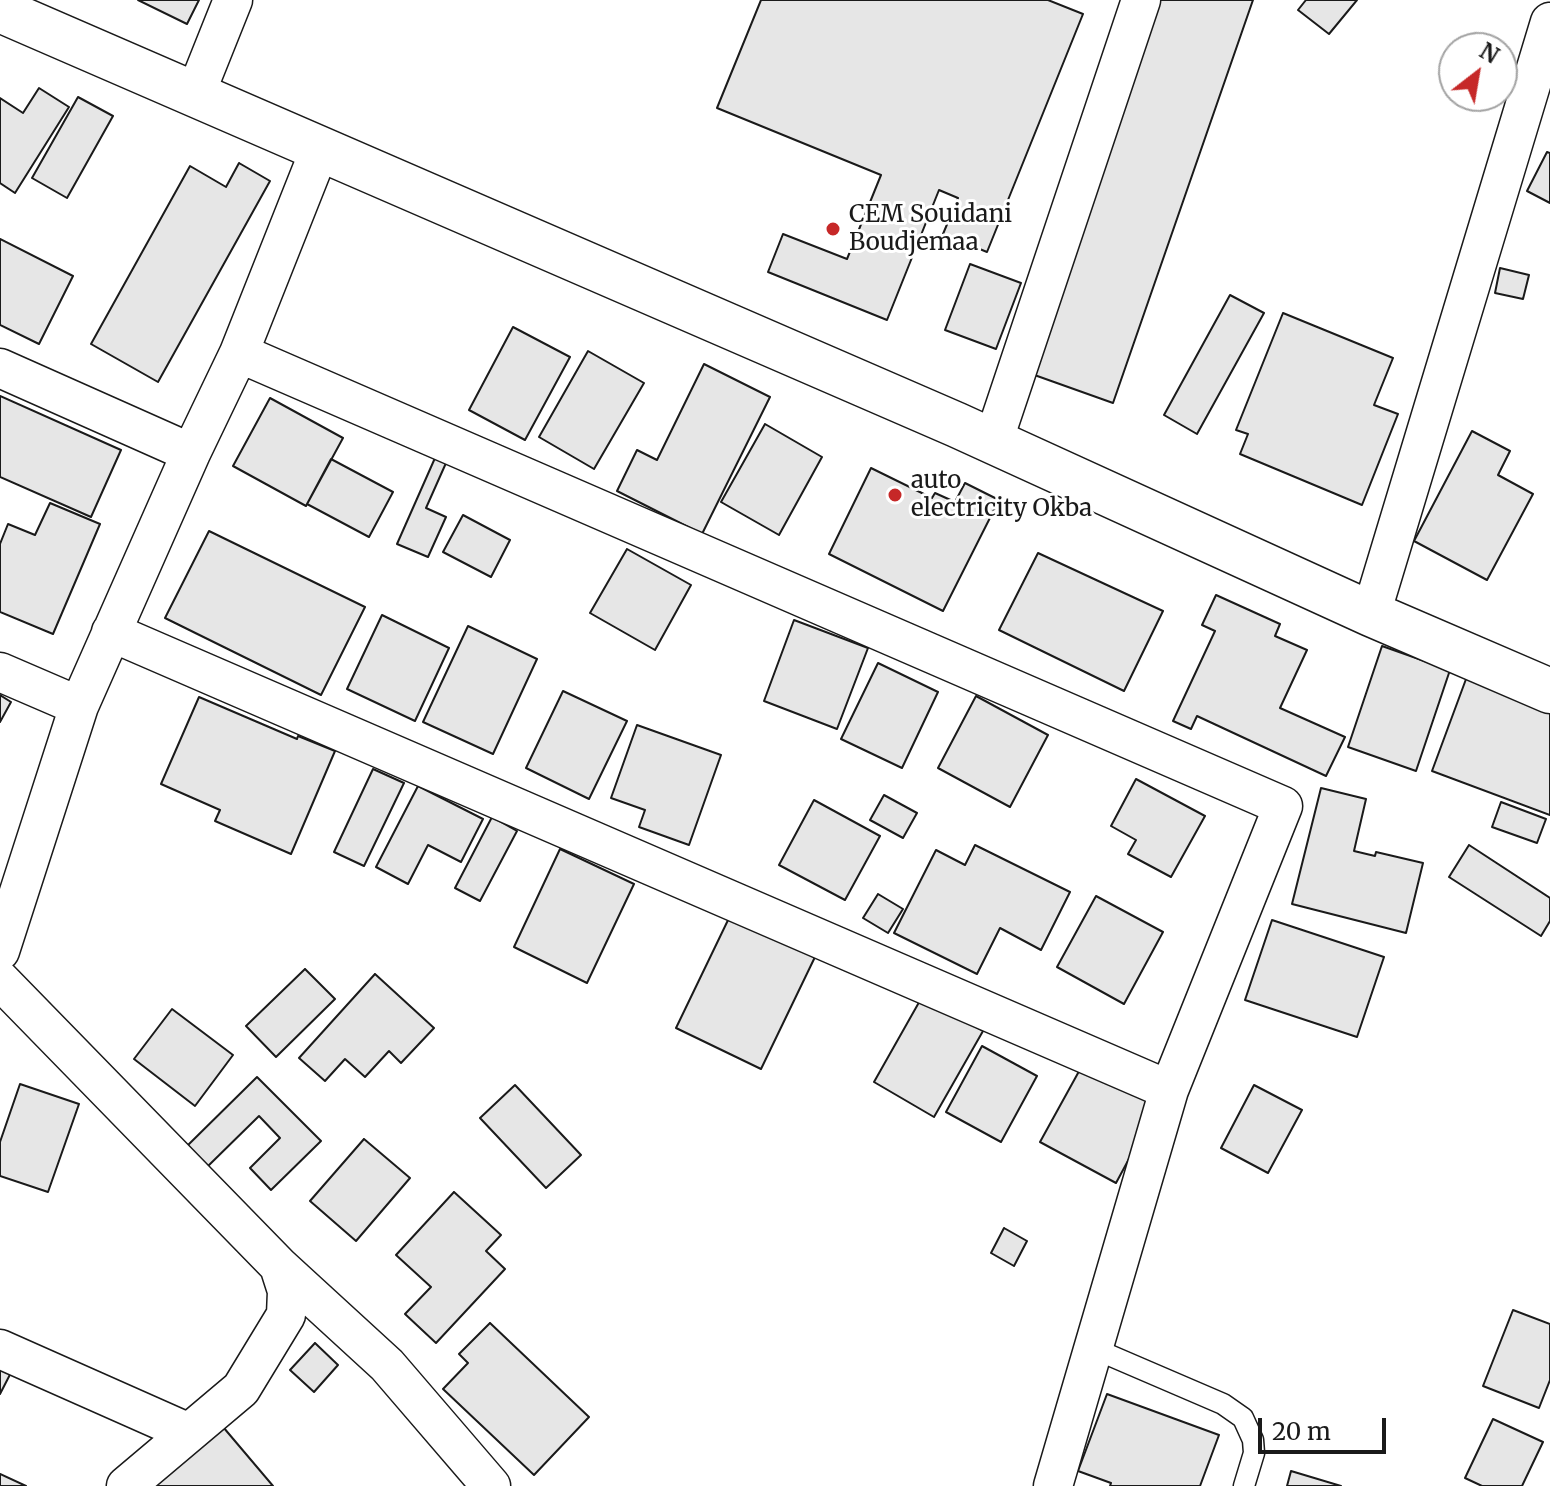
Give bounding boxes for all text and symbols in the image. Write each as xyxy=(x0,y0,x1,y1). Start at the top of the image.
north arrow xyxy=(1438,32,1518,112)
text: N xyxy=(1475,37,1504,70)
place label: CEM Souidani Boudjemaa xyxy=(849,201,1012,257)
marker: CEM Souidani Boudjemaa xyxy=(824,220,842,238)
place label: auto electricity Okba xyxy=(911,467,1092,523)
marker: auto electricity Okba xyxy=(886,486,904,504)
scale bar xyxy=(1262,1402,1390,1452)
text: 20 m xyxy=(1272,1416,1331,1447)

